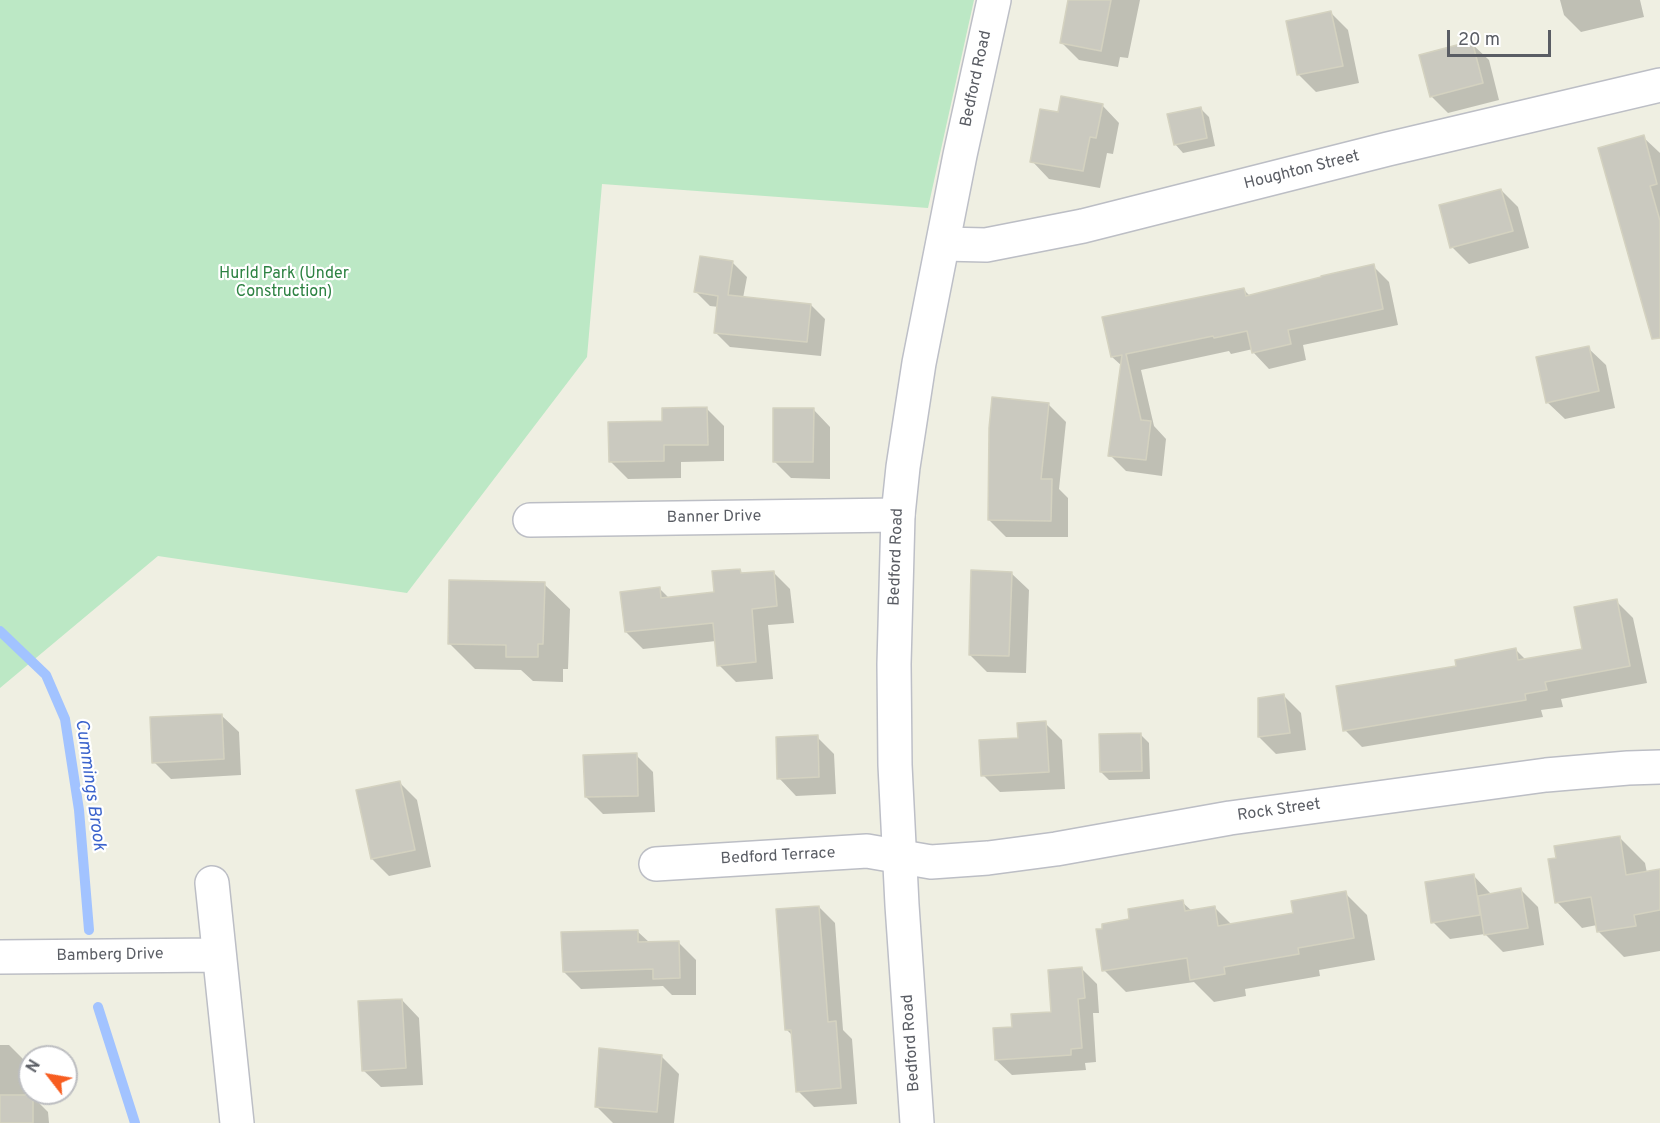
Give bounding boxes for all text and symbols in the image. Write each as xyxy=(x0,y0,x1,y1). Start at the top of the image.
scale bar xyxy=(1450,18,1554,56)
street label: Bedford Road xyxy=(957,29,997,129)
text: 20 m xyxy=(1458,29,1500,52)
street label: Houghton Street xyxy=(1242,147,1362,195)
park label: Hurld Park (Under Construction) xyxy=(219,265,349,303)
street label: Banner Drive xyxy=(667,508,761,528)
street label: Bedford Road xyxy=(886,508,908,606)
water label: Cummings Brook xyxy=(69,718,109,852)
street label: Rock Street xyxy=(1236,796,1322,826)
street label: Bedford Terrace xyxy=(720,844,836,870)
street label: Bamberg Drive xyxy=(56,945,164,967)
street label: Bedford Road xyxy=(899,993,925,1093)
north arrow xyxy=(18,1045,78,1105)
text: N xyxy=(23,1057,46,1077)

